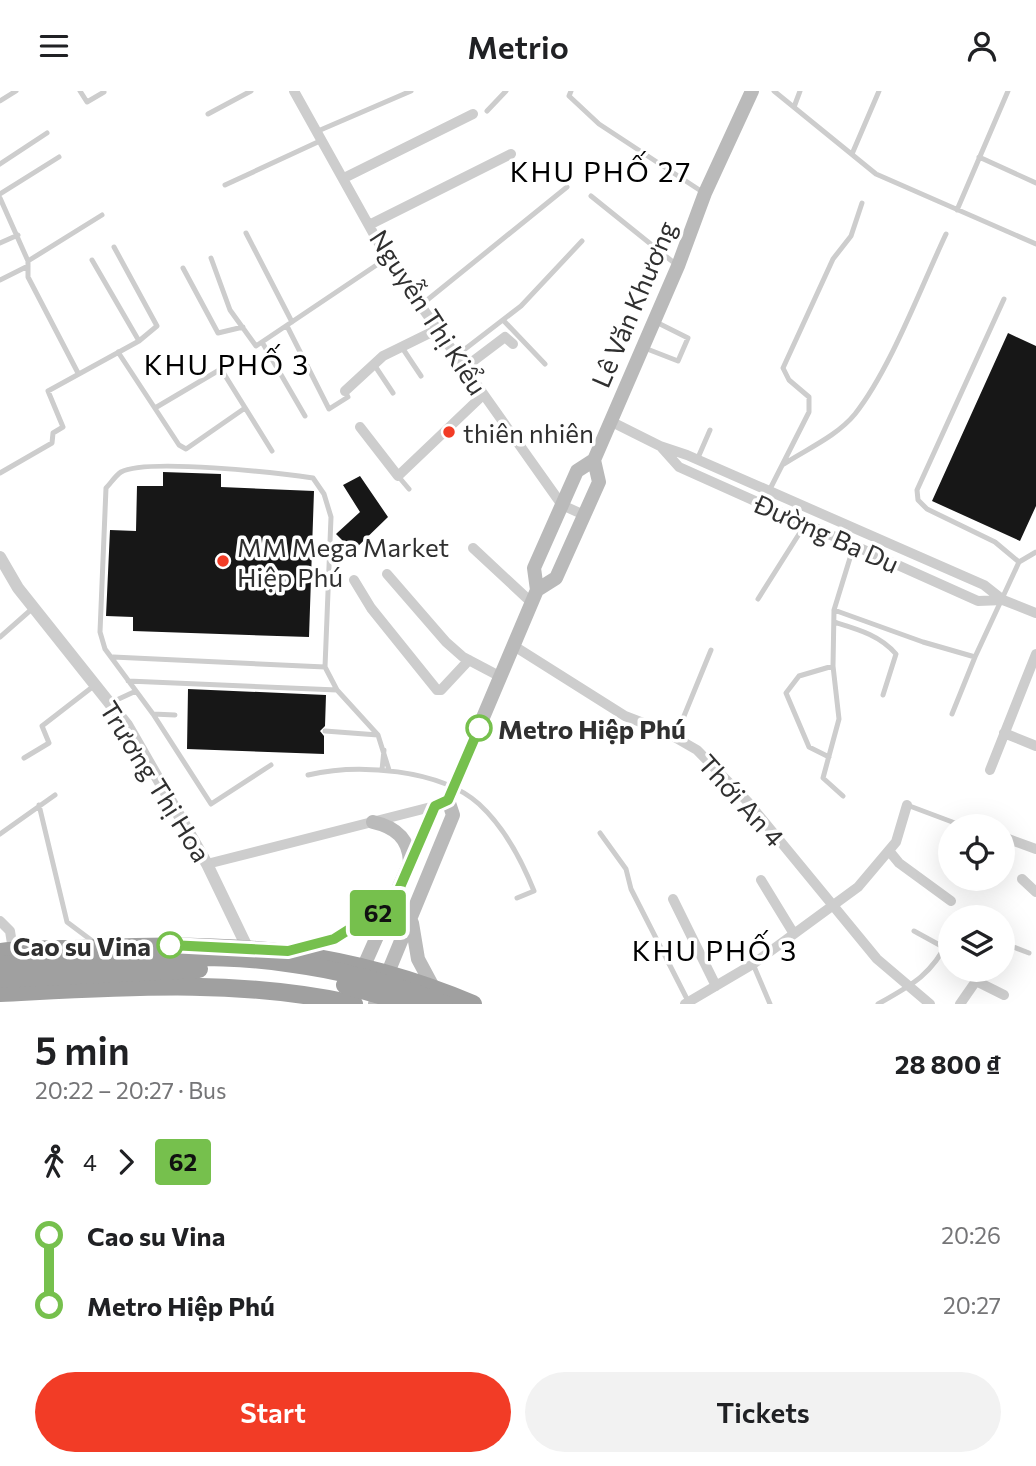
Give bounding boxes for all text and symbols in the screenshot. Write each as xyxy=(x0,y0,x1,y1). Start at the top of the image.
text: Metrio xyxy=(467,26,569,66)
icon: menu xyxy=(35,27,73,65)
icon: person xyxy=(963,27,1001,65)
district label: KHU PHỐ 27 xyxy=(510,151,692,188)
street label: Lê Văn Khương xyxy=(584,216,682,392)
street label: Nguyễn Thị Kiểu xyxy=(364,224,494,400)
district label: KHU PHỐ 3 xyxy=(144,344,310,381)
place label: thiên nhiên xyxy=(463,417,594,448)
marker: thiên nhiên xyxy=(441,424,457,440)
street label: Đường Ba Du xyxy=(749,487,904,579)
place label: MM Mega Market Hiệp Phú xyxy=(237,531,449,592)
marker: MM Mega Market Hiệp Phú xyxy=(215,553,231,569)
street label: Trương Thị Hoa xyxy=(94,695,218,867)
place label: Metro Hiệp Phú xyxy=(498,713,686,745)
marker: Metro Hiệp Phú xyxy=(466,715,492,741)
street label: Thới An 4 xyxy=(693,748,791,852)
map controls xyxy=(938,814,1015,982)
button: locate xyxy=(938,814,1015,891)
line badge: 62 xyxy=(346,890,410,936)
text: 62 xyxy=(364,898,392,927)
button: layers xyxy=(938,905,1015,982)
place label: Cao su Vina xyxy=(13,930,151,961)
district label: KHU PHỐ 3 xyxy=(632,930,798,967)
marker: Cao su Vina xyxy=(157,932,183,958)
text: 5 min xyxy=(35,1026,130,1073)
text: 28 800 ₫ xyxy=(895,1048,1001,1079)
text: 20:22 – 20:27 · Bus xyxy=(35,1076,226,1104)
icon: walk xyxy=(35,1143,73,1181)
icon: forward xyxy=(107,1143,145,1181)
text: 62 xyxy=(169,1147,197,1176)
text: 4 xyxy=(83,1148,97,1176)
text: Cao su Vina xyxy=(87,1220,225,1251)
text: 20:26 xyxy=(941,1221,1001,1249)
text: Metro Hiệp Phú xyxy=(87,1290,275,1321)
text: 20:27 xyxy=(943,1291,1001,1319)
button: Start xyxy=(35,1372,511,1452)
button: Tickets xyxy=(525,1372,1001,1452)

